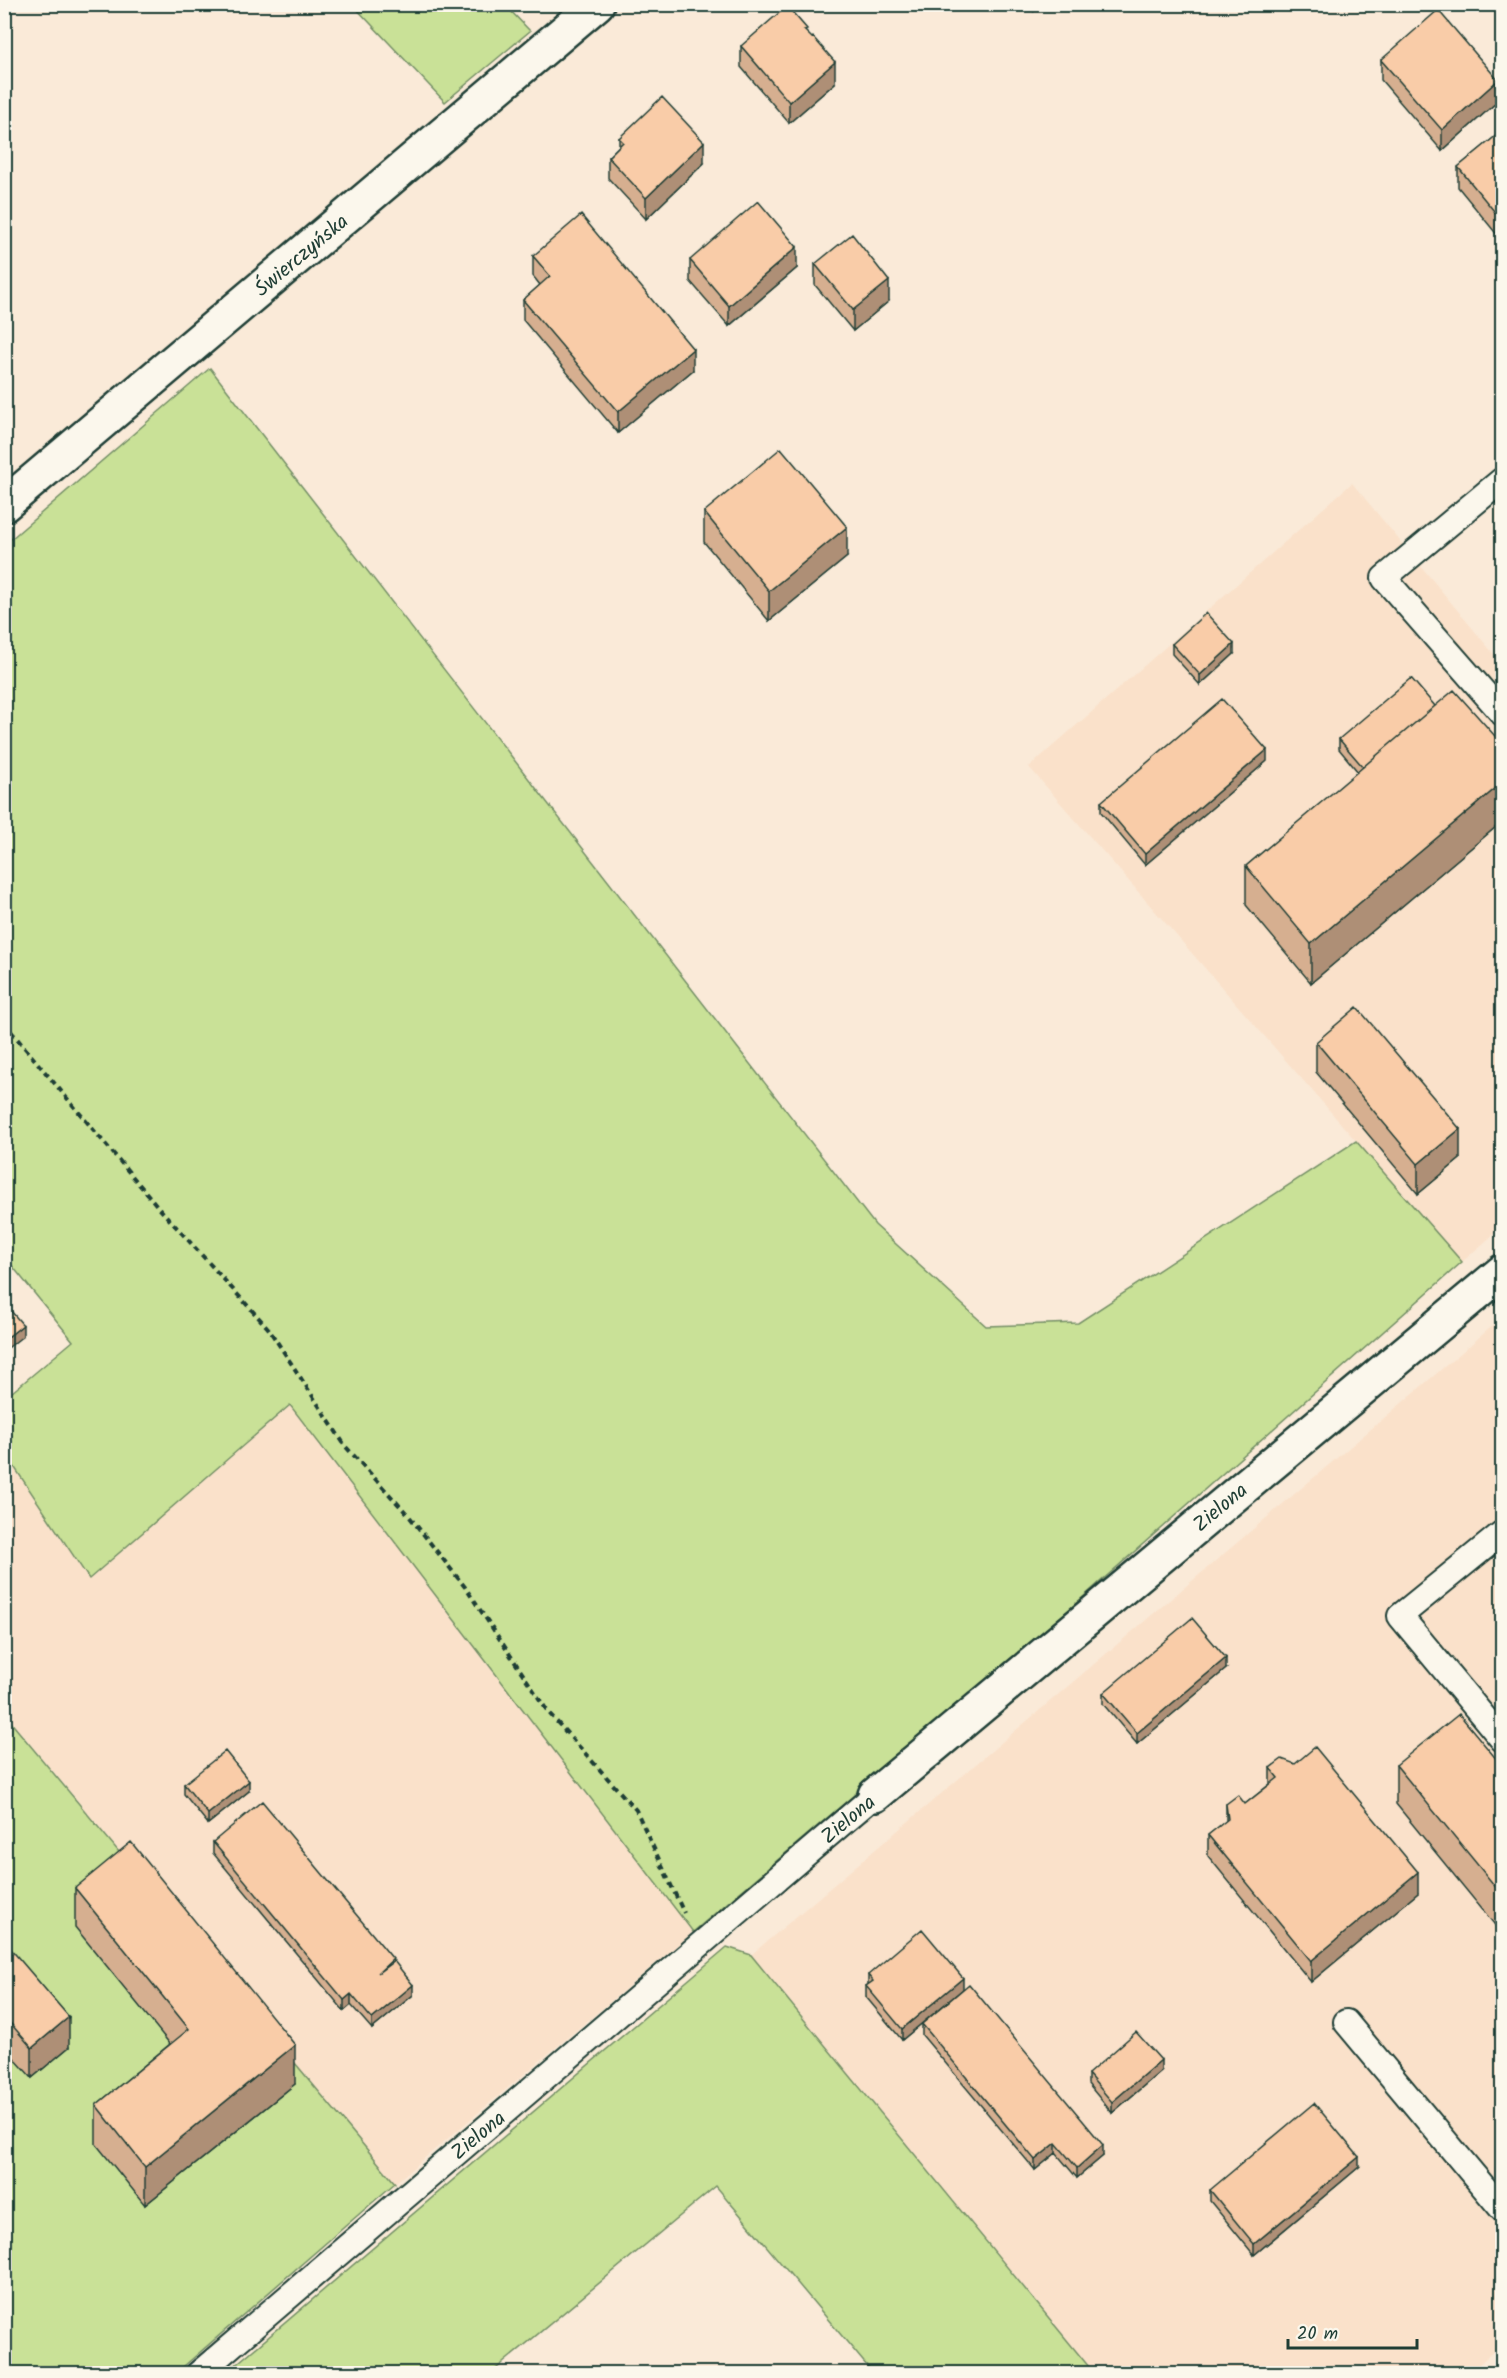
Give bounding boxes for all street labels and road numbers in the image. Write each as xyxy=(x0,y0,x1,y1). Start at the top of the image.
street label: Świerczyńska xyxy=(247,207,357,306)
street label: Zielona xyxy=(1186,1475,1256,1541)
street label: Zielona xyxy=(814,1787,884,1853)
street label: Zielona xyxy=(444,2103,514,2169)

